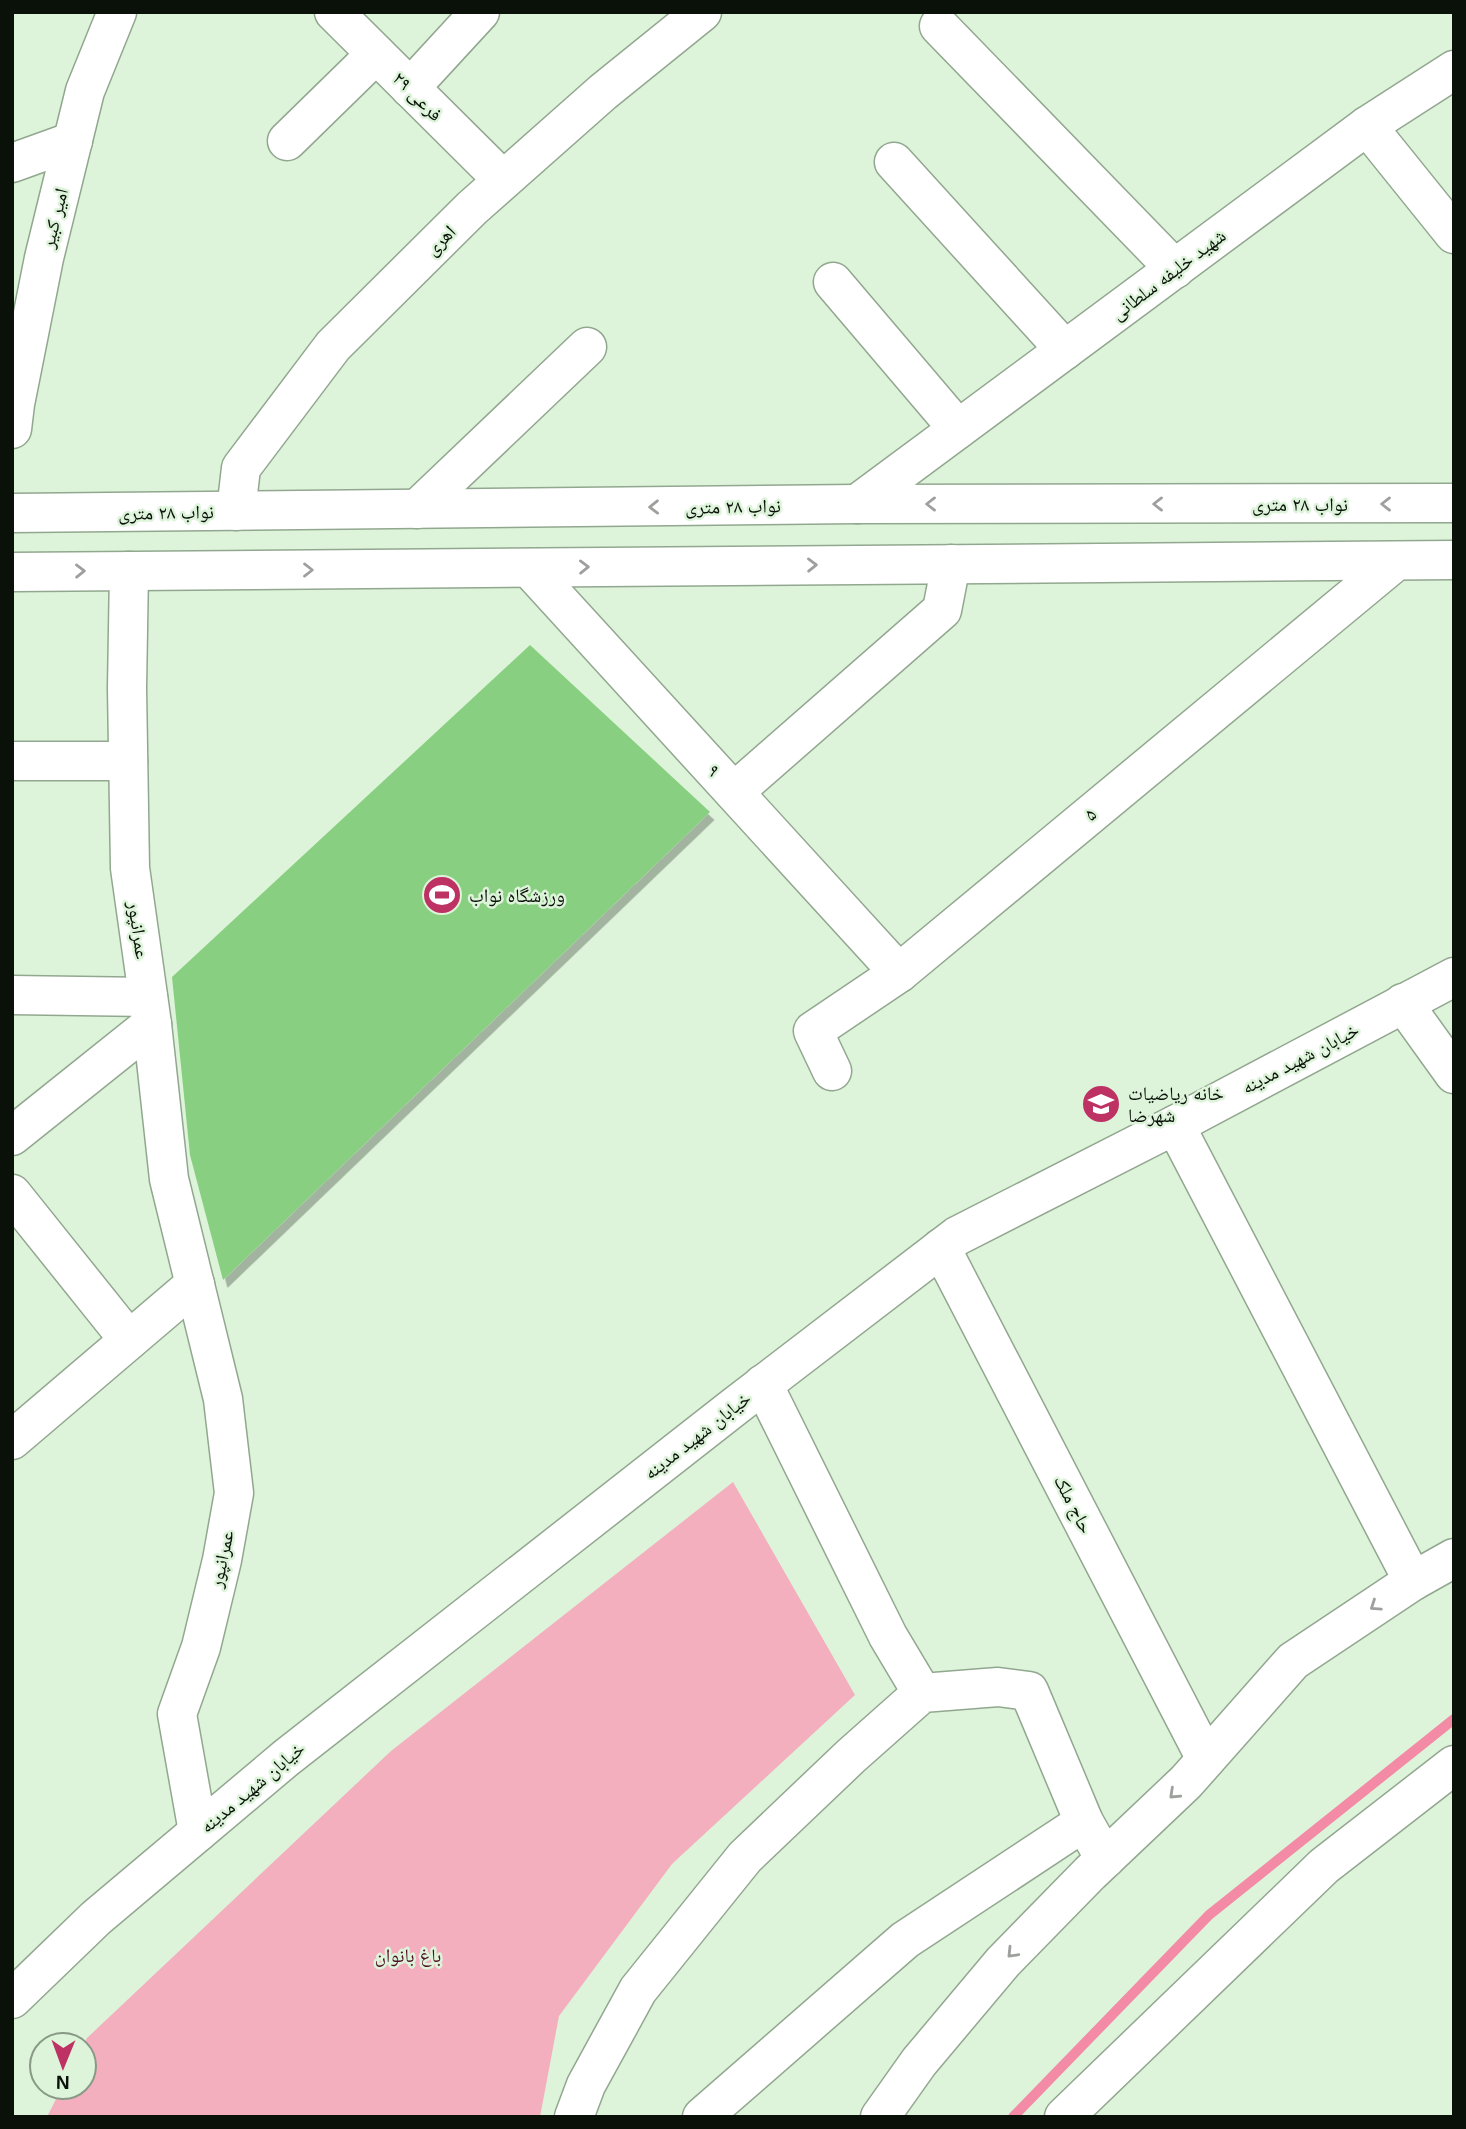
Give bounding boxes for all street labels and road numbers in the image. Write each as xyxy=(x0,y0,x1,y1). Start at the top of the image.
street label: فرعی ۲۹ xyxy=(388,67,447,126)
street label: امیر کبیر xyxy=(37,186,73,251)
street label: اهری xyxy=(421,221,460,260)
street label: شهید خلیفه سلطانی xyxy=(1107,225,1230,325)
street label: نواب ۲۸ متری xyxy=(1252,494,1348,516)
street label: نواب ۲۸ متری xyxy=(685,495,781,519)
street label: نواب ۲۸ متری xyxy=(118,501,214,525)
street label: ۹ xyxy=(703,760,724,781)
street label: ۵ xyxy=(1080,804,1100,825)
street label: عمرانپور xyxy=(123,899,153,961)
street label: خیابان شهید مدینه xyxy=(1238,1019,1363,1099)
street label: خیابان شهید مدینه xyxy=(640,1387,755,1484)
street label: حاج ملک xyxy=(1049,1472,1097,1537)
street label: عمرانپور xyxy=(205,1528,239,1591)
street label: خیابان شهید مدینه xyxy=(196,1738,309,1838)

